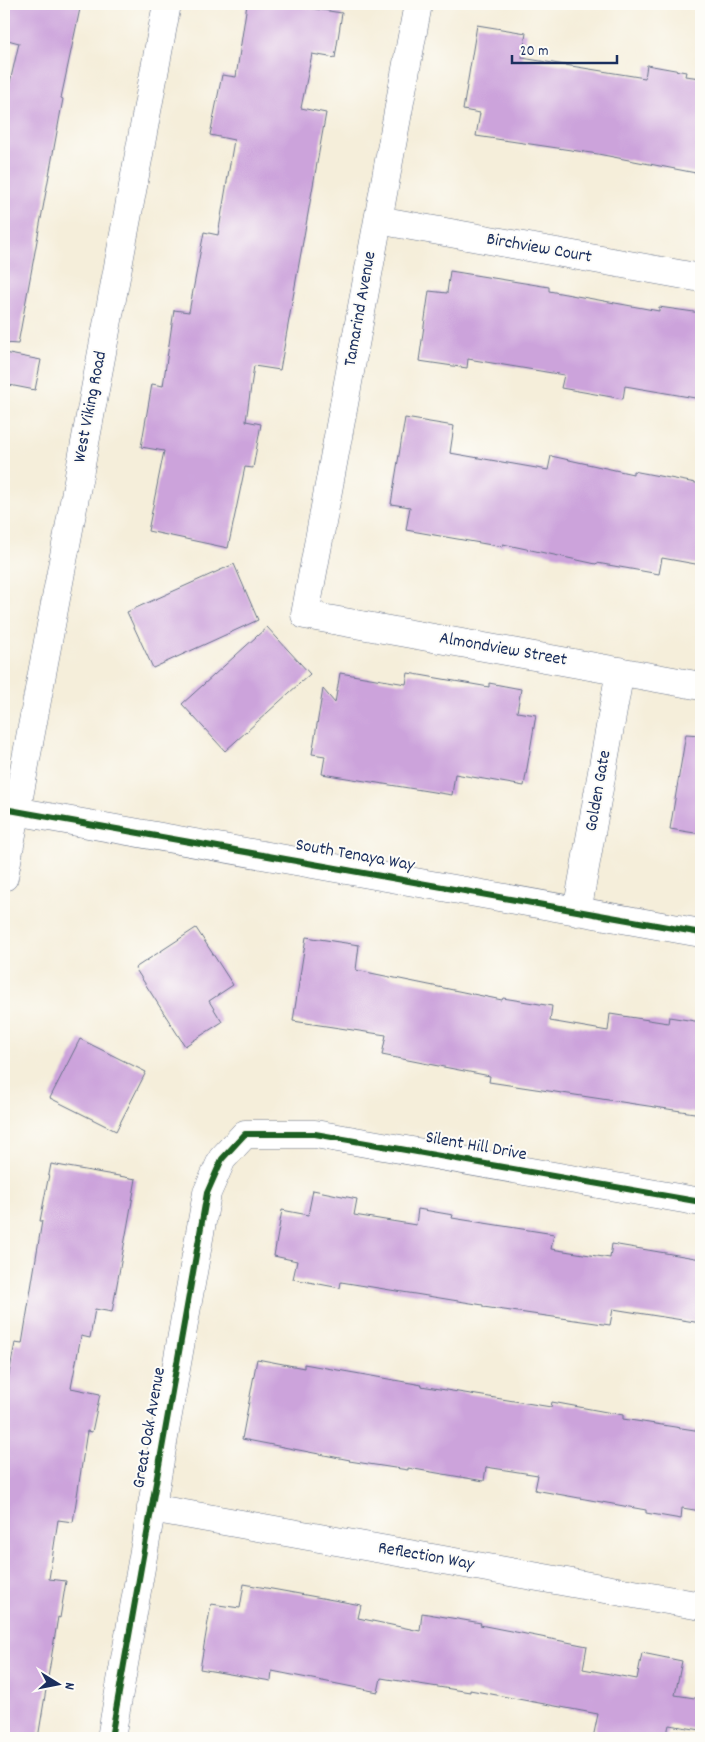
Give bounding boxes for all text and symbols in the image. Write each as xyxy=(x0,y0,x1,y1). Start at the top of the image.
scale bar xyxy=(512,32,618,64)
text: 20 m xyxy=(520,41,548,63)
street label: Birchview Court xyxy=(484,227,594,271)
street label: Tamarind Avenue xyxy=(339,249,383,369)
street label: West Viking Road xyxy=(68,349,114,465)
street label: Almondview Street xyxy=(437,626,569,674)
street label: Golden Gate xyxy=(580,748,618,834)
street label: South Tenaya Way xyxy=(293,833,417,879)
street label: Silent Hill Drive xyxy=(423,1126,529,1168)
street label: Great Oak Avenue xyxy=(127,1365,173,1490)
street label: Reflection Way xyxy=(376,1536,477,1578)
north arrow xyxy=(32,1660,82,1710)
text: N xyxy=(58,1681,79,1691)

